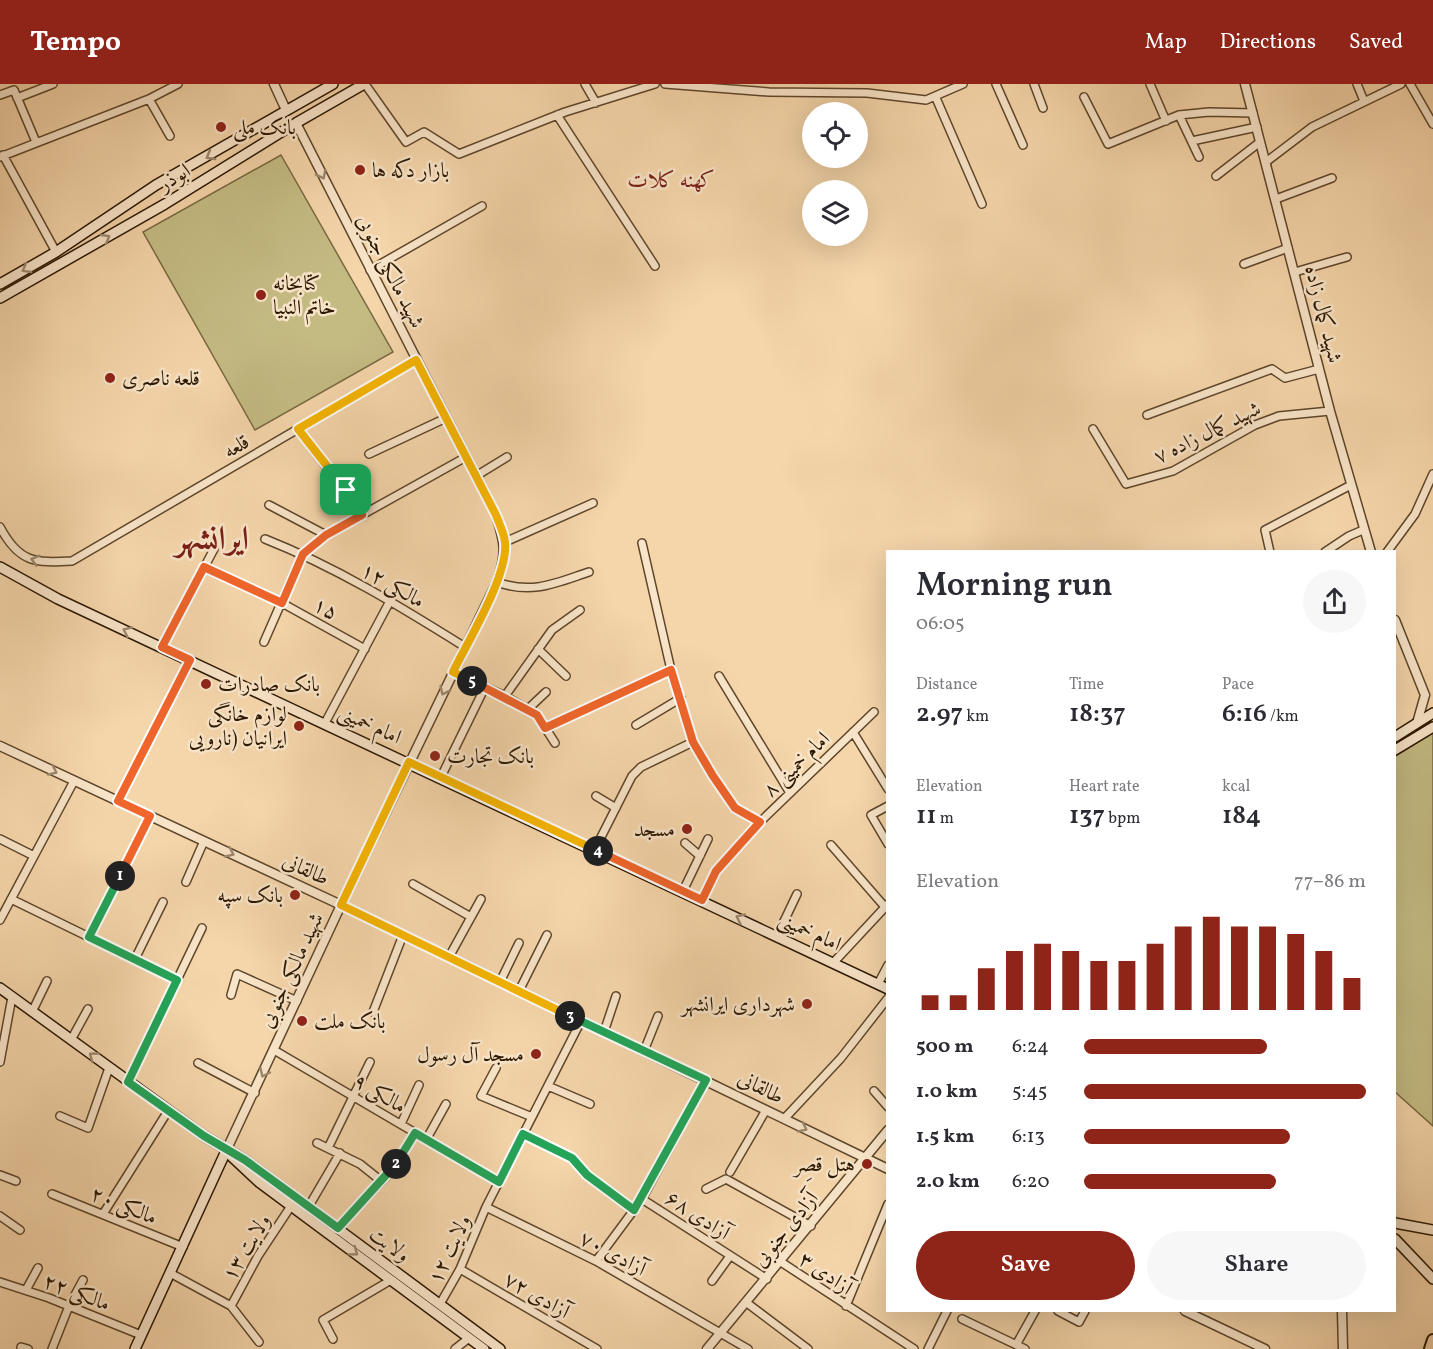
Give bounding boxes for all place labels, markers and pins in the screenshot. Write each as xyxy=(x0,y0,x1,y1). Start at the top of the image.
place label: بانک ملی xyxy=(233,114,296,143)
marker: بانک ملی xyxy=(214,120,228,134)
place label: بازار دکه ها xyxy=(372,157,449,186)
marker: بازار دکه ها xyxy=(353,163,367,177)
place label: کتابخانه خاتم النبیا xyxy=(273,270,336,325)
marker: کتابخانه خاتم النبیا xyxy=(254,288,268,302)
place label: قلعه ناصری xyxy=(122,365,200,394)
marker: قلعه ناصری xyxy=(103,371,117,385)
pin xyxy=(320,464,371,515)
pin: 5 xyxy=(457,666,487,696)
place label: بانک صادرات xyxy=(218,671,320,700)
marker: بانک صادرات xyxy=(199,677,213,691)
place label: لوازم خانگی ایرانیان (نارویی xyxy=(189,701,287,754)
marker: لوازم خانگی ایرانیان (نارویی xyxy=(292,719,306,733)
place label: بانک تجارت xyxy=(447,743,534,772)
marker: بانک تجارت xyxy=(428,749,442,763)
place label: مسجد xyxy=(634,816,675,845)
marker: مسجد xyxy=(680,822,694,836)
pin: 4 xyxy=(583,836,613,866)
pin: 1 xyxy=(105,861,135,891)
place label: بانک سپه xyxy=(217,882,283,911)
marker: بانک سپه xyxy=(288,888,302,902)
place label: شهرداری ایرانشهر xyxy=(680,991,795,1020)
marker: شهرداری ایرانشهر xyxy=(800,997,814,1011)
pin: 3 xyxy=(555,1001,585,1031)
place label: بانک ملت xyxy=(314,1008,386,1037)
marker: بانک ملت xyxy=(295,1014,309,1028)
place label: مسجد آل رسول xyxy=(417,1041,524,1070)
marker: مسجد آل رسول xyxy=(529,1047,543,1061)
pin: 2 xyxy=(381,1149,411,1179)
place label: هتل قصِر xyxy=(792,1151,855,1182)
marker: هتل قصِر xyxy=(860,1157,874,1171)

